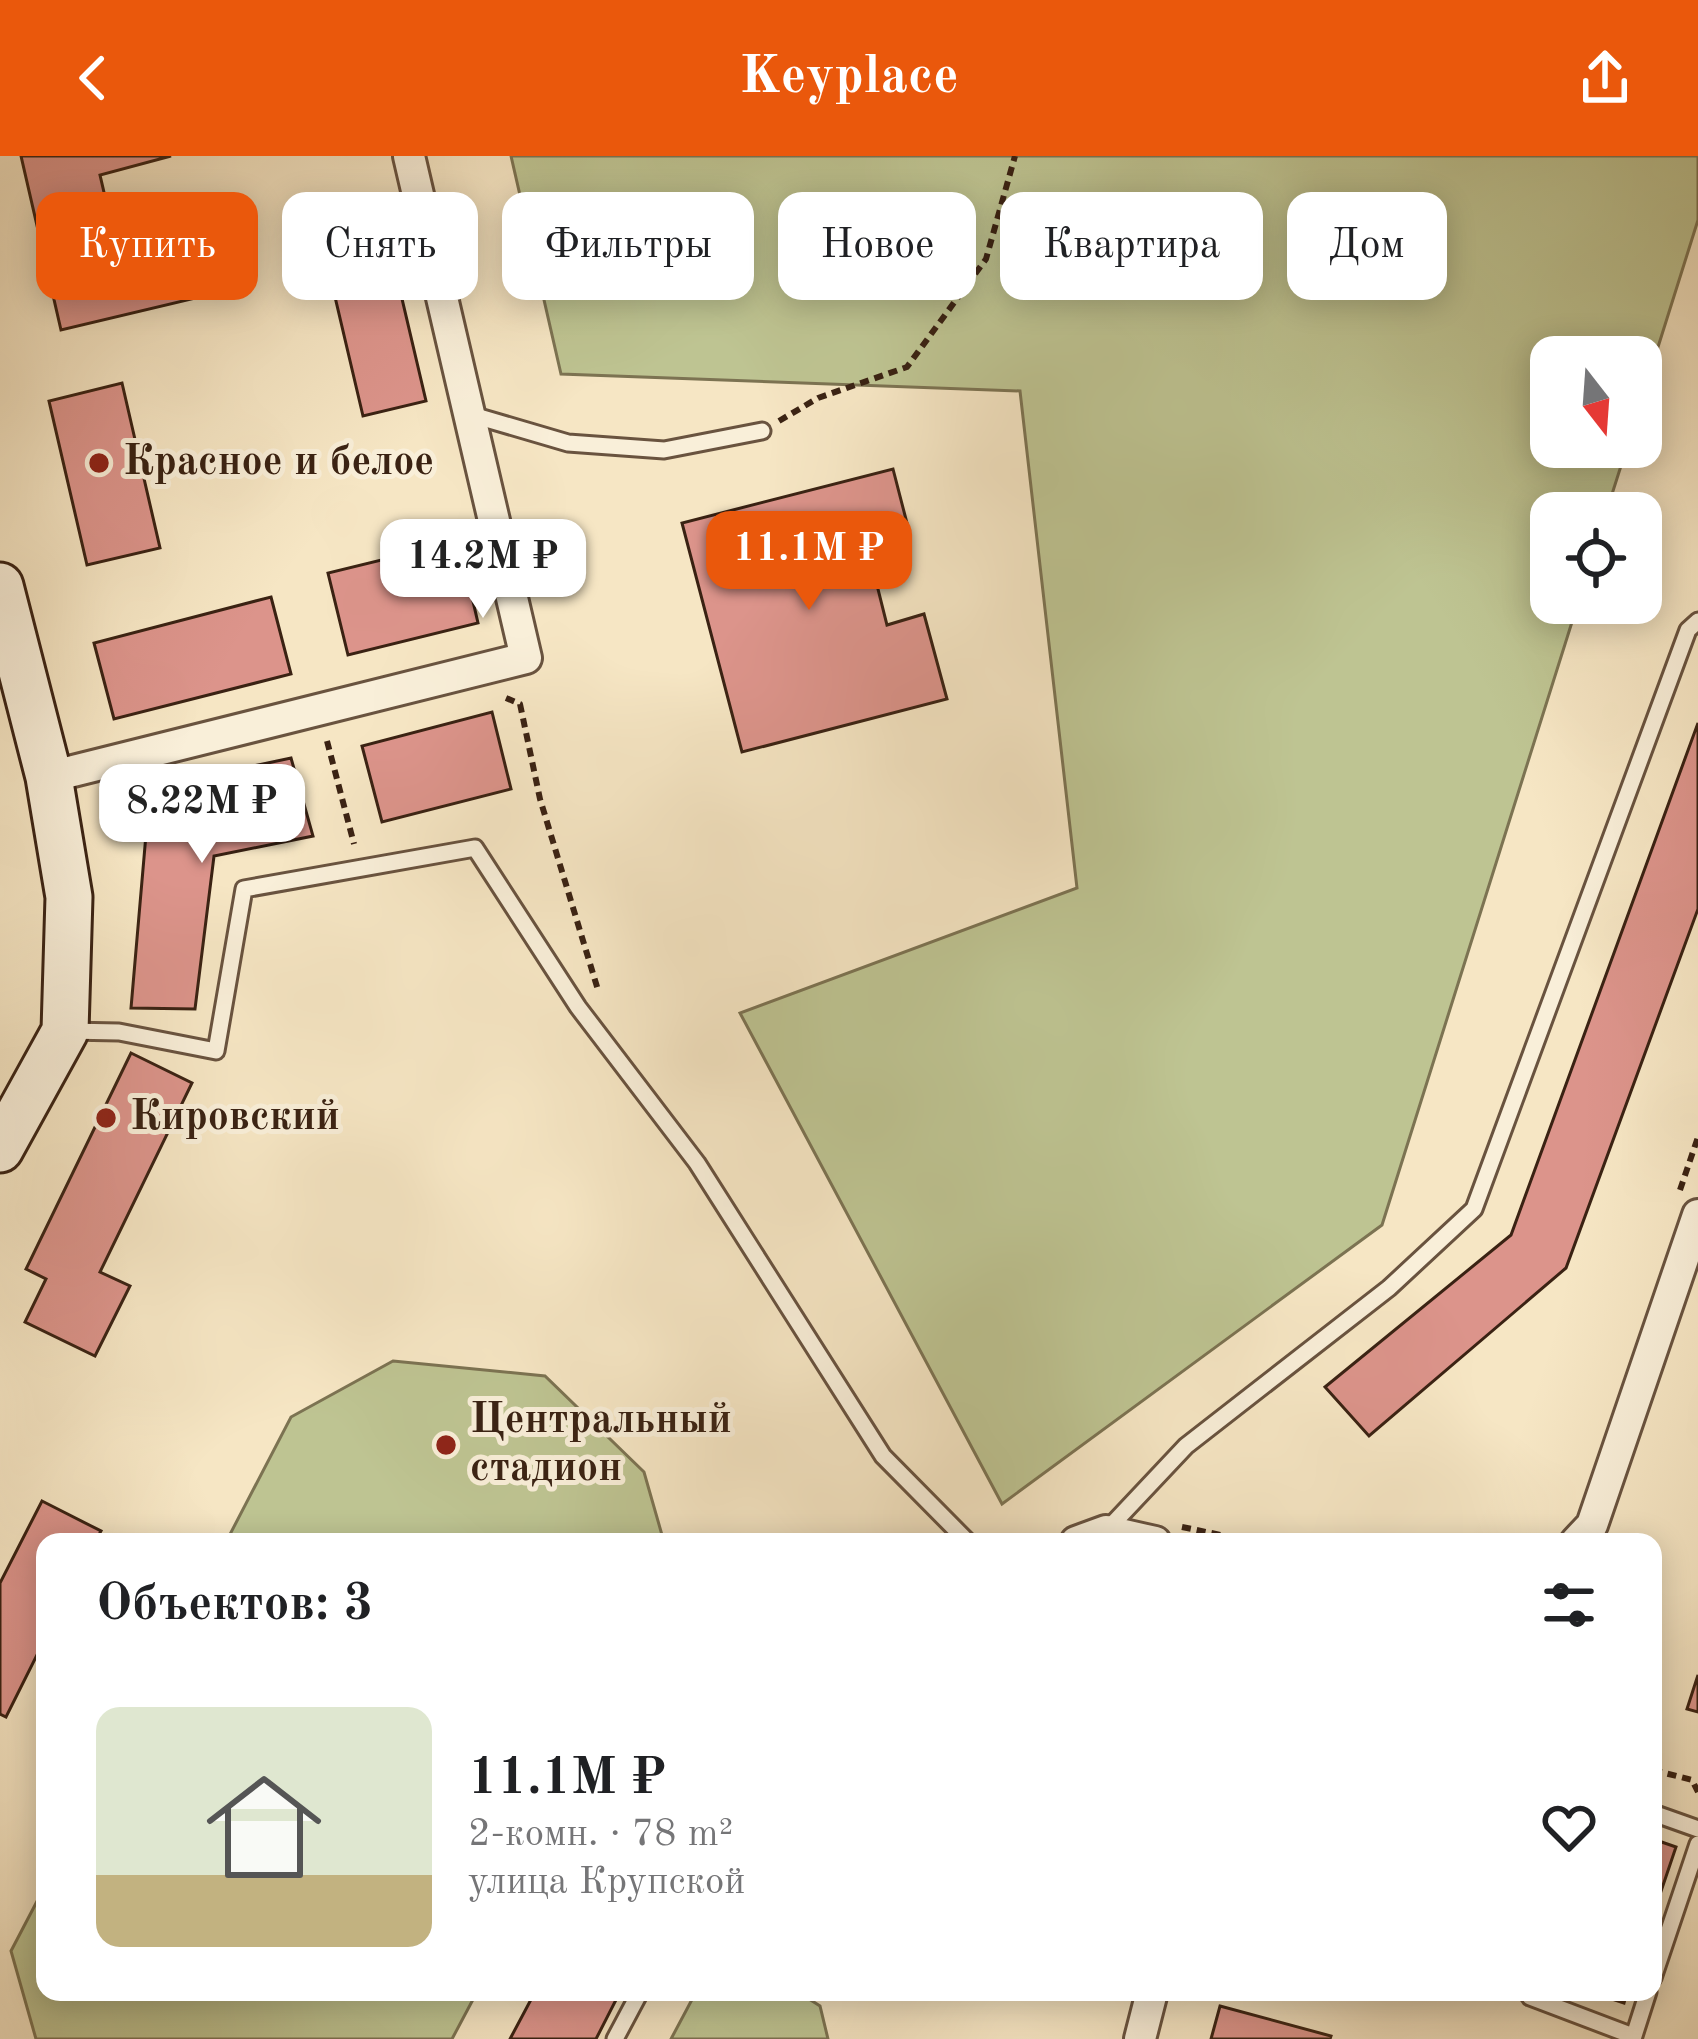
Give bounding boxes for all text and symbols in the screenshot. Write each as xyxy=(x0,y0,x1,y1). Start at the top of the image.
icon: back xyxy=(60,45,126,111)
icon: share xyxy=(1572,45,1638,111)
text: Keyplace xyxy=(739,51,959,105)
chip: Купить xyxy=(36,192,258,300)
chip: Снять xyxy=(282,192,478,300)
chip: Фильтры xyxy=(502,192,754,300)
chip: Новое xyxy=(778,192,976,300)
chip: Квартира xyxy=(1000,192,1263,300)
chip: Дом xyxy=(1287,192,1447,300)
north arrow xyxy=(1530,336,1662,468)
map controls xyxy=(1530,336,1662,624)
place label: Красное и белое xyxy=(123,442,434,484)
marker: Красное и белое xyxy=(86,450,112,476)
button: locate xyxy=(1530,492,1662,624)
pin: 11.1M ₽ xyxy=(698,511,920,613)
pin: 14.2M ₽ xyxy=(372,519,594,621)
text: 11.1M ₽ xyxy=(733,530,885,569)
text: 14.2M ₽ xyxy=(407,538,559,577)
pin: 8.22M ₽ xyxy=(91,764,313,866)
text: 8.22M ₽ xyxy=(126,783,278,822)
place label: Кировский xyxy=(130,1097,340,1139)
marker: Кировский xyxy=(93,1105,119,1131)
place label: Центральный стадион xyxy=(470,1400,732,1490)
marker: Центральный стадион xyxy=(433,1432,459,1458)
icon: filters xyxy=(1536,1572,1602,1638)
text: Объектов: 3 xyxy=(96,1580,373,1631)
text: 11.1M ₽ xyxy=(468,1754,667,1805)
icon: home xyxy=(192,1755,336,1899)
icon: heart xyxy=(1536,1794,1602,1860)
text: 2-комн. · 78 m² xyxy=(468,1815,733,1854)
text: улица Крупской xyxy=(468,1863,745,1902)

